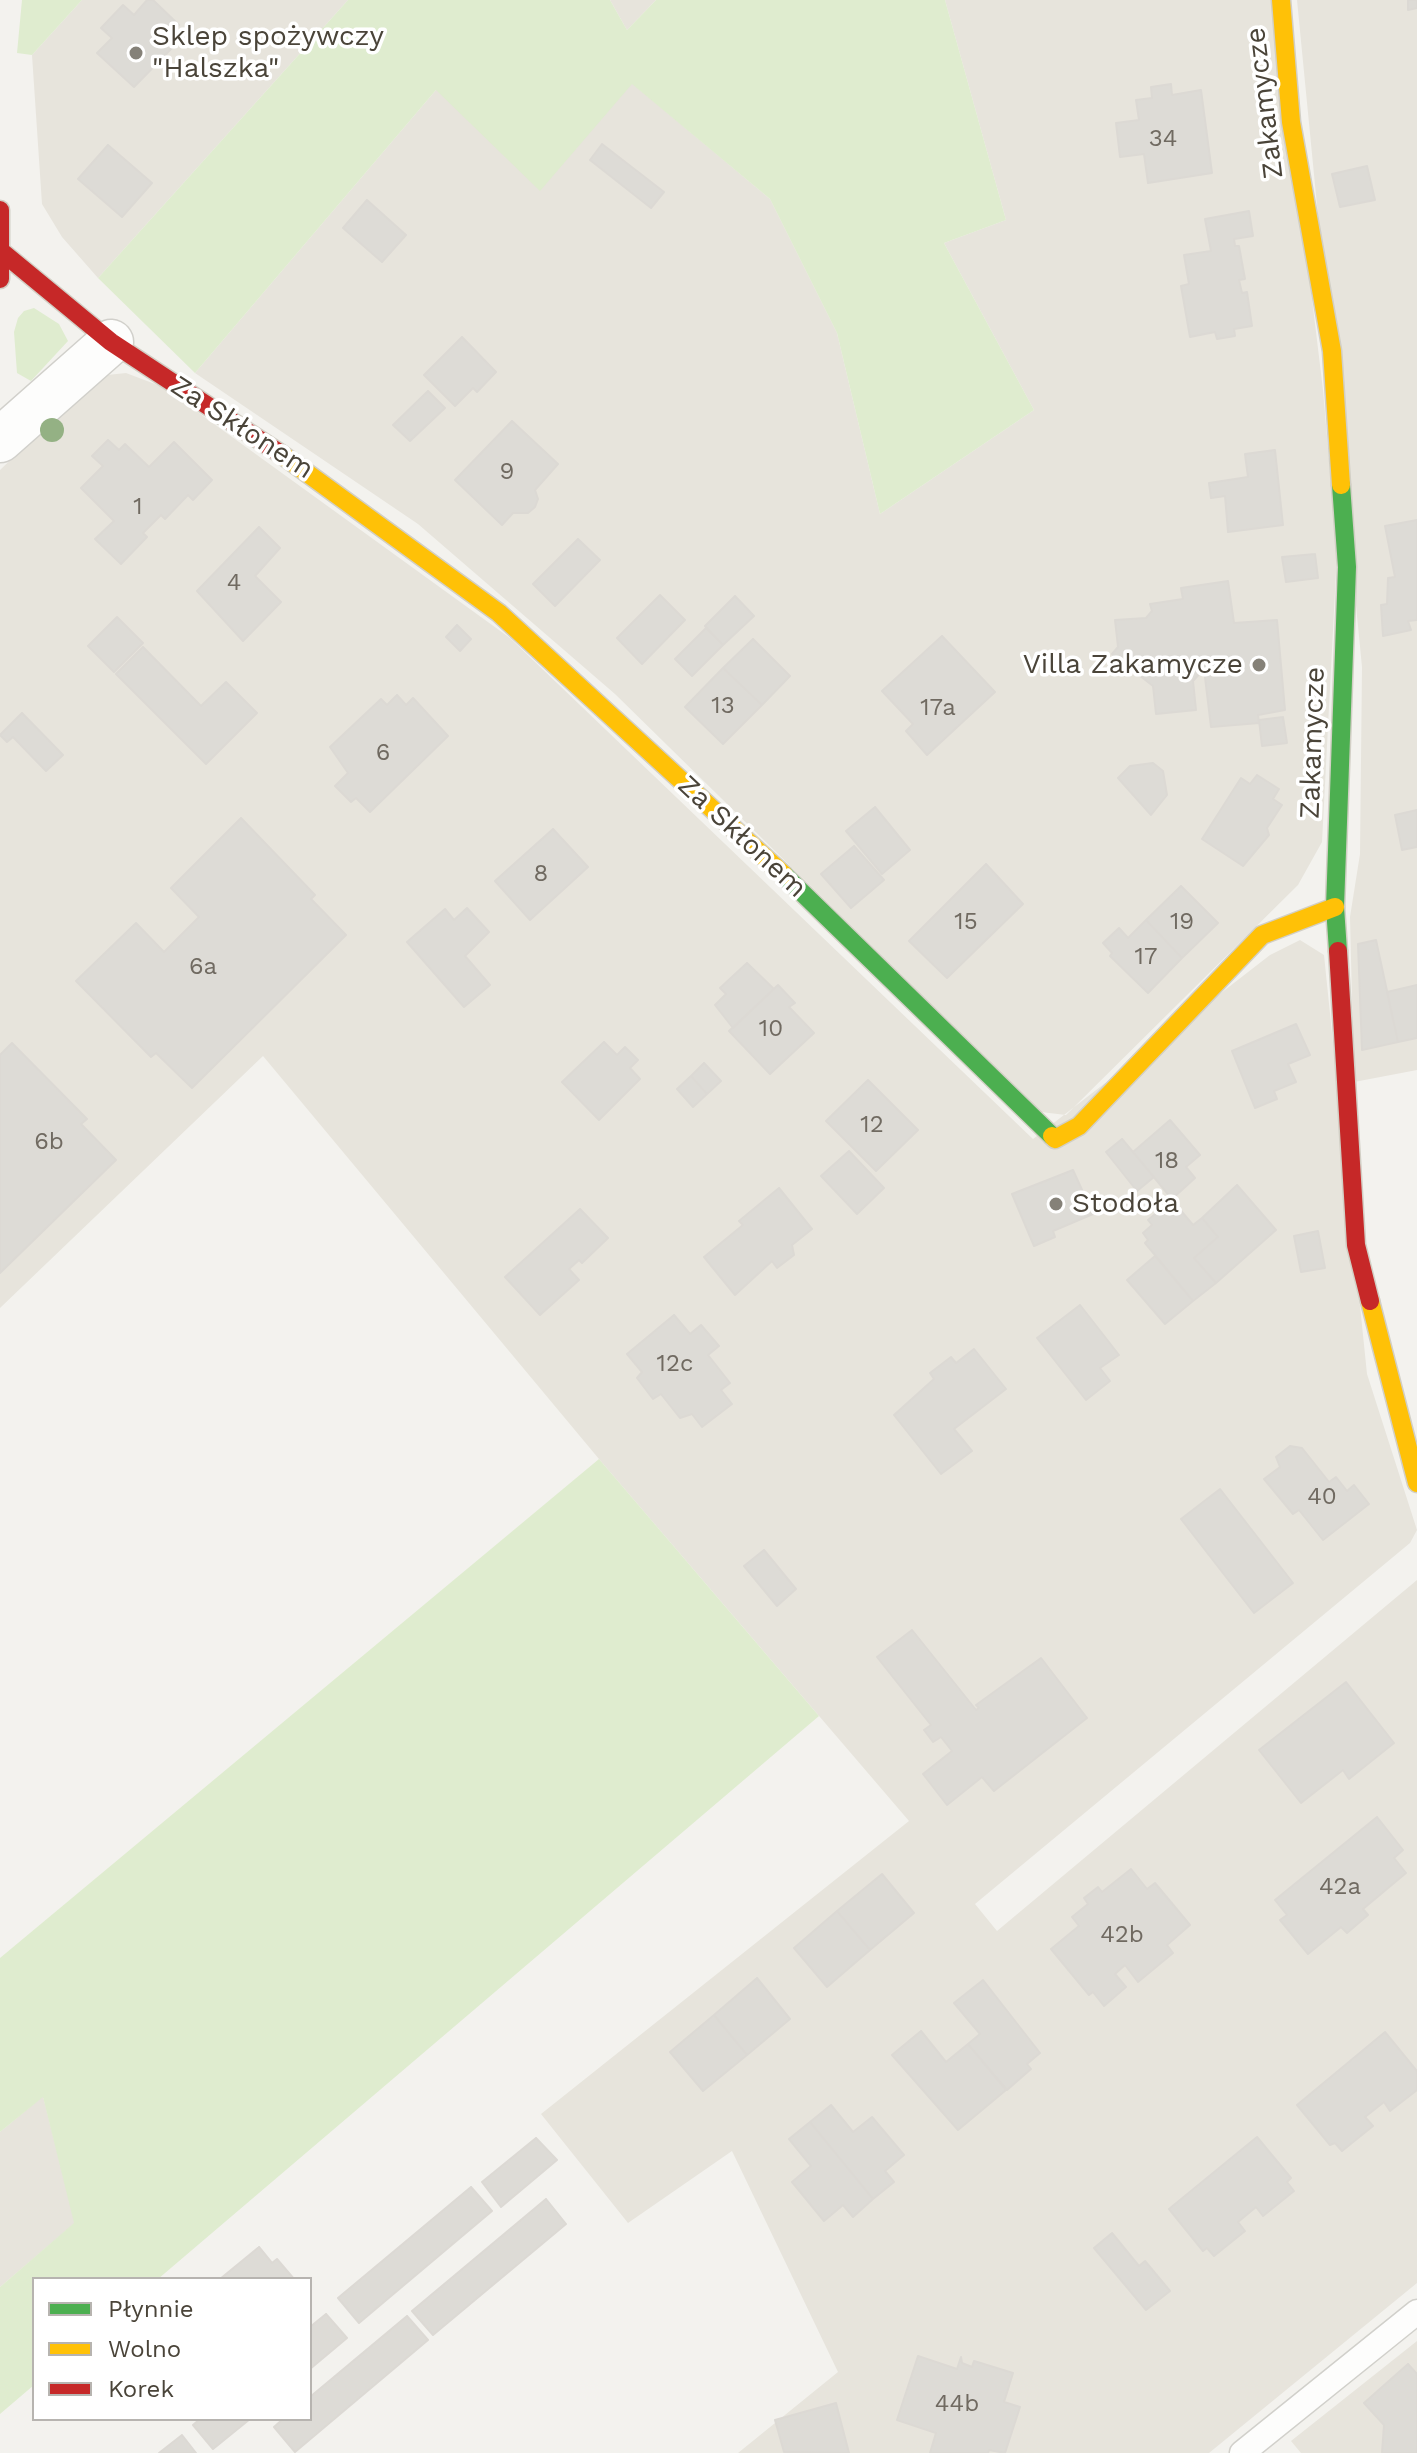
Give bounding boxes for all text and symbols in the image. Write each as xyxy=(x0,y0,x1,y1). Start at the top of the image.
place label: Sklep spożywczy "Halszka" xyxy=(152,20,384,86)
street label: Zakamycze xyxy=(1239,25,1291,181)
marker: Sklep spożywczy "Halszka" xyxy=(127,44,145,62)
house number: 34 xyxy=(1149,125,1177,153)
street label: Za Skłonem xyxy=(164,369,320,487)
house number: 9 xyxy=(500,458,514,486)
house number: 1 xyxy=(133,493,143,521)
house number: 4 xyxy=(227,569,241,597)
place label: Villa Zakamycze xyxy=(1023,648,1243,682)
marker: Villa Zakamycze xyxy=(1250,656,1268,674)
street label: Zakamycze xyxy=(1294,666,1332,820)
house number: 13 xyxy=(711,692,735,720)
house number: 17a xyxy=(920,694,956,722)
house number: 6 xyxy=(376,739,390,767)
street label: Za Skłonem xyxy=(671,769,813,905)
house number: 8 xyxy=(534,860,548,888)
house number: 15 xyxy=(954,908,978,936)
house number: 19 xyxy=(1170,908,1194,936)
house number: 17 xyxy=(1135,943,1157,971)
house number: 6a xyxy=(189,953,217,981)
house number: 10 xyxy=(759,1015,783,1043)
house number: 12 xyxy=(860,1111,884,1139)
house number: 6b xyxy=(34,1128,64,1156)
house number: 18 xyxy=(1155,1147,1179,1175)
place label: Stodoła xyxy=(1072,1187,1179,1221)
marker: Stodoła xyxy=(1047,1195,1065,1213)
house number: 12c xyxy=(657,1350,693,1378)
house number: 40 xyxy=(1307,1483,1337,1511)
house number: 42a xyxy=(1319,1873,1361,1901)
house number: 42b xyxy=(1100,1921,1144,1949)
legend xyxy=(32,2277,312,2421)
text: Płynnie xyxy=(108,2295,194,2323)
text: Wolno xyxy=(108,2335,181,2363)
text: Korek xyxy=(108,2375,174,2403)
house number: 44b xyxy=(935,2390,979,2418)

